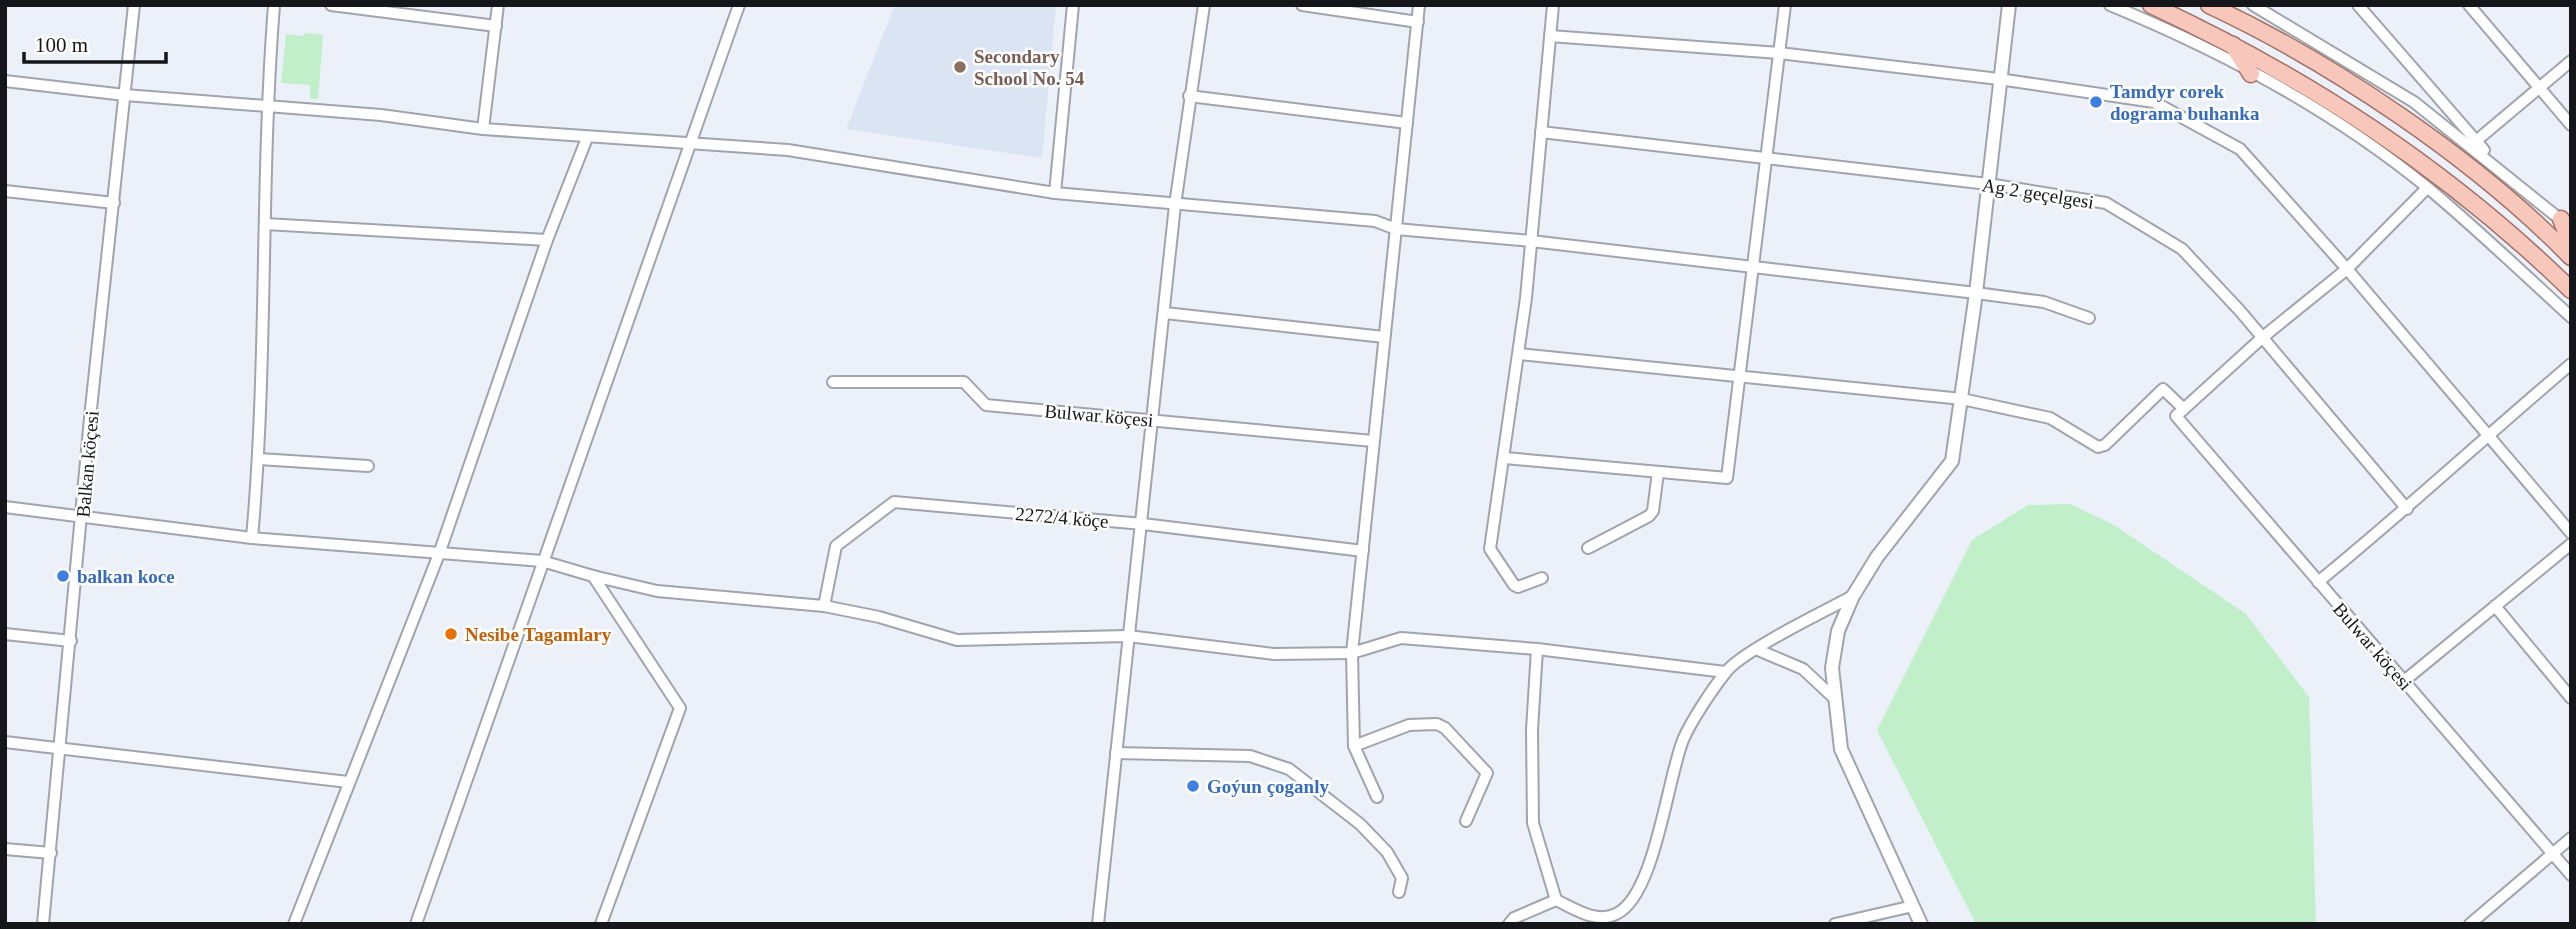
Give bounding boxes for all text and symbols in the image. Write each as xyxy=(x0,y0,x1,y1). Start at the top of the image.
scale bar xyxy=(24,21,166,65)
text: 100 m xyxy=(35,33,88,57)
place label: Secondary School No. 54 xyxy=(974,46,1085,89)
marker: Secondary School No. 54 xyxy=(952,59,968,75)
place label: Tamdyr corek dograma buhanka xyxy=(2110,81,2260,124)
marker: Tamdyr corek dograma buhanka xyxy=(2088,94,2104,110)
street label: Ag 2 geçelgesi xyxy=(1981,174,2095,213)
street label: Bulwar köçesi xyxy=(1044,400,1154,431)
street label: Balkan köçesi xyxy=(72,410,103,518)
street label: 2272/4 köçe xyxy=(1015,503,1109,532)
place label: balkan koce xyxy=(77,566,175,587)
marker: balkan koce xyxy=(55,568,71,584)
street label: Bulwar köçesi xyxy=(2329,598,2416,694)
place label: Nesibe Tagamlary xyxy=(465,624,612,645)
marker: Nesibe Tagamlary xyxy=(443,626,459,642)
place label: Goýun çoganly xyxy=(1207,776,1329,797)
marker: Goýun çoganly xyxy=(1185,778,1201,794)

